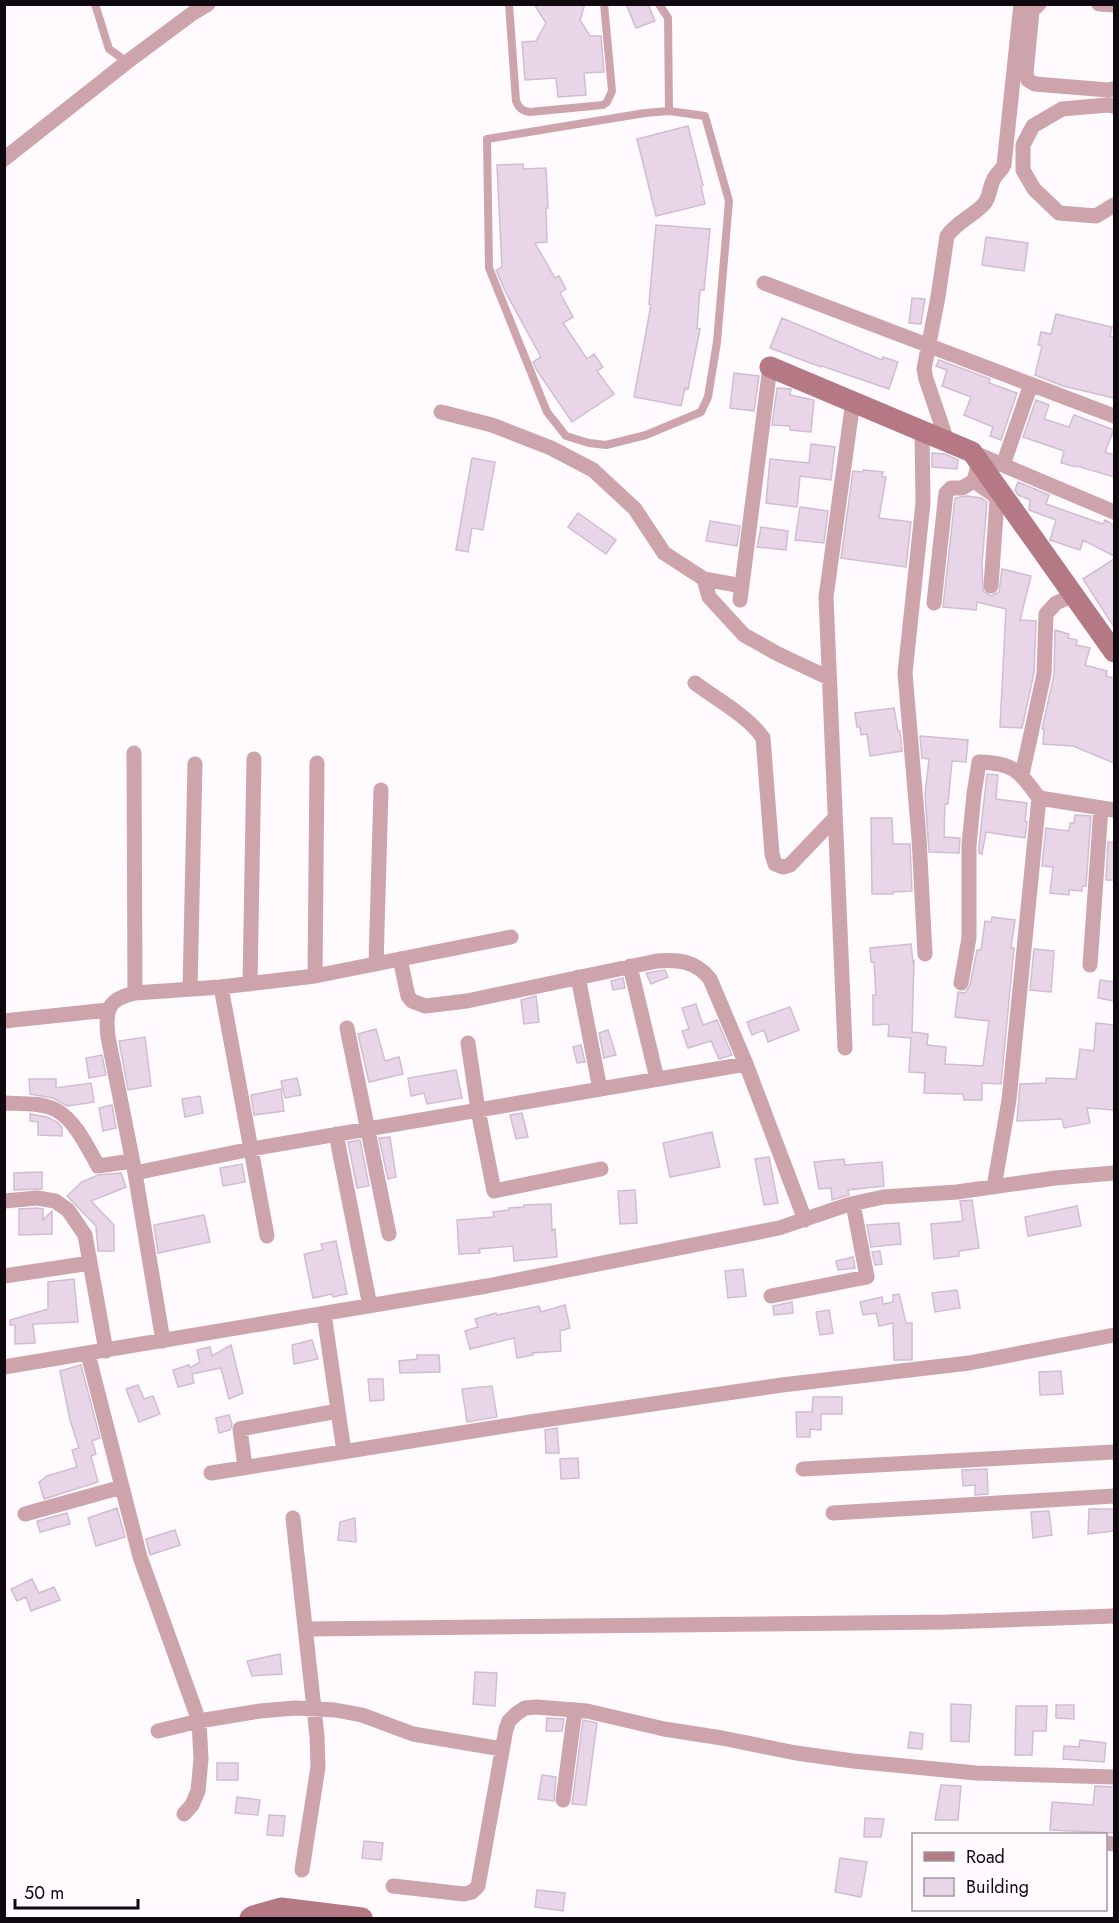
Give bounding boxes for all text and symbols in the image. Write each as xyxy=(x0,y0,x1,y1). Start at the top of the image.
legend xyxy=(912,1833,1107,1911)
text: Road xyxy=(966,1844,1005,1870)
scale bar xyxy=(15,1872,138,1910)
text: Building xyxy=(966,1874,1029,1900)
text: 50 m xyxy=(24,1880,64,1906)

